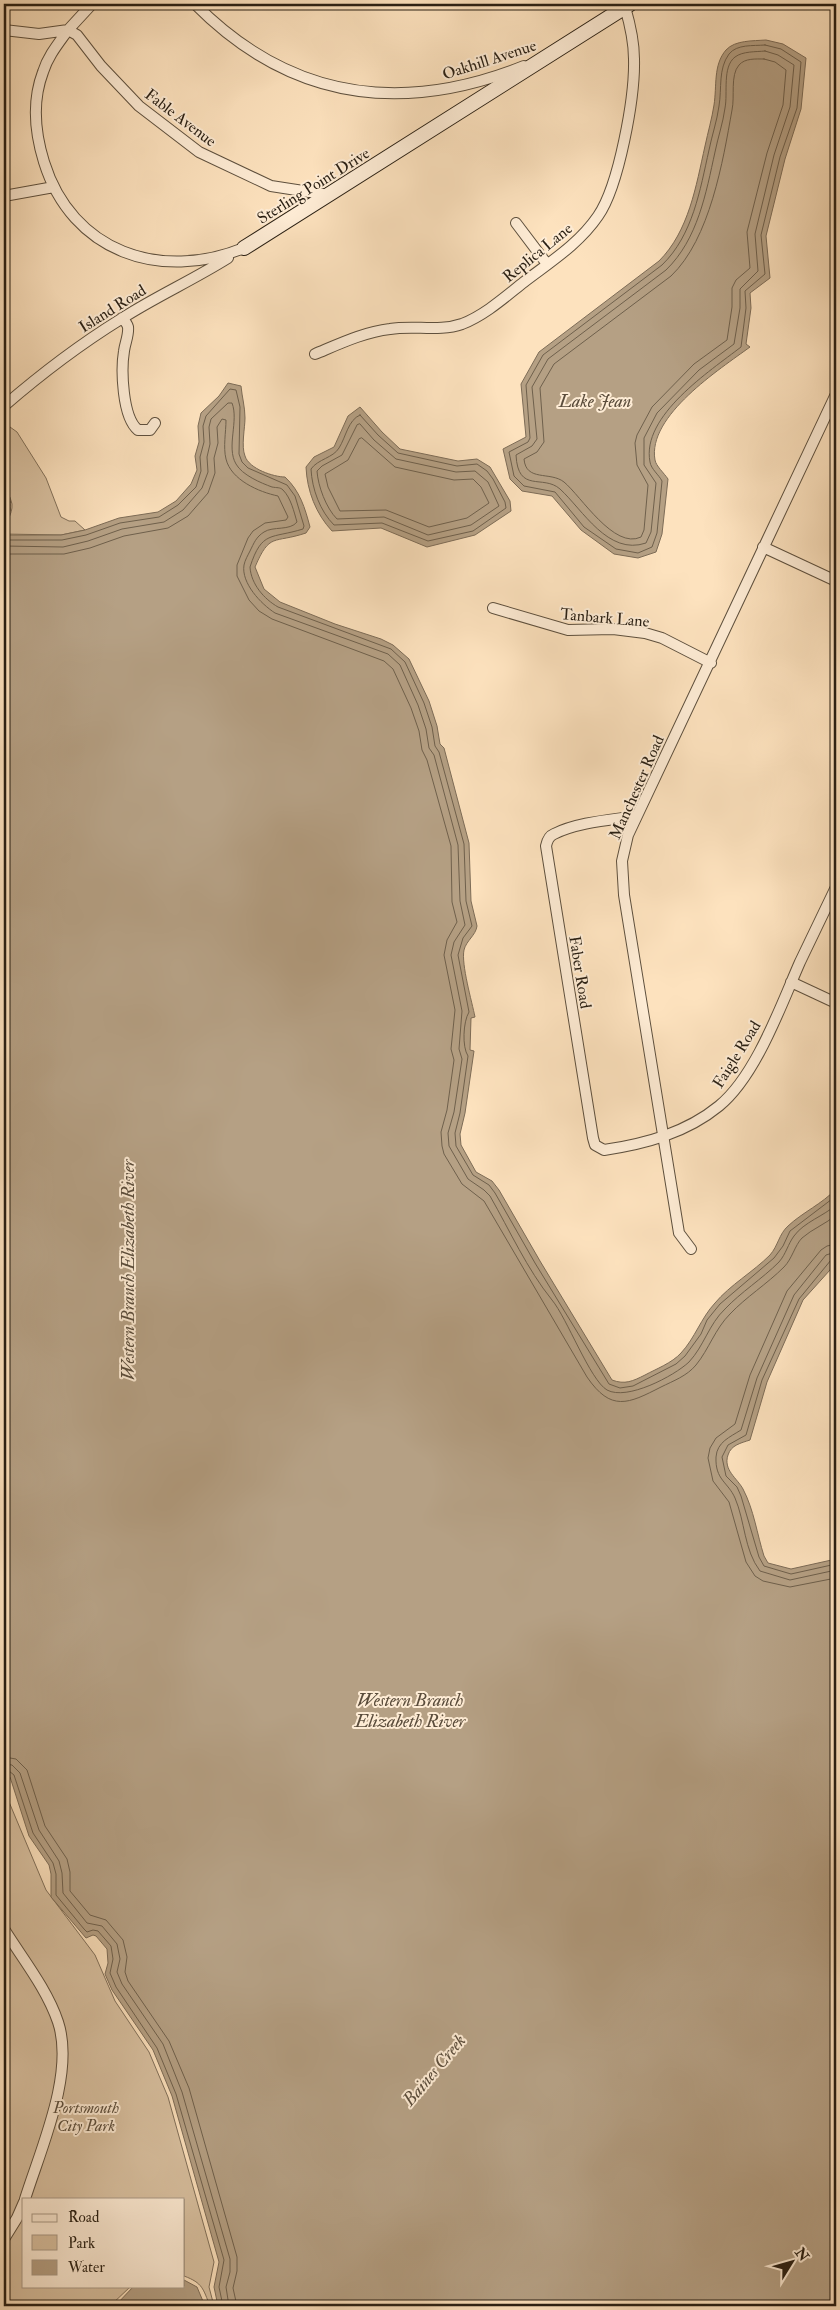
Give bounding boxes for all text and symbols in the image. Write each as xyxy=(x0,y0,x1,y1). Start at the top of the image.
street label: Oakhill Avenue xyxy=(440,35,539,85)
street label: Fable Avenue xyxy=(141,84,220,151)
street label: Sterling Point Drive xyxy=(254,143,374,228)
street label: Replica Lane xyxy=(499,218,577,288)
street label: Island Road xyxy=(75,280,150,337)
water label: Lake Jean xyxy=(558,390,631,413)
street label: Tanbark Lane xyxy=(560,604,651,632)
street label: Manchester Road xyxy=(605,732,669,843)
street label: Faber Road xyxy=(564,934,596,1010)
street label: Faigle Road xyxy=(708,1017,765,1092)
water label: Western Branch Elizabeth River xyxy=(117,1158,140,1380)
water label: Western Branch Elizabeth River xyxy=(354,1689,466,1733)
water label: Baines Creek xyxy=(397,2030,471,2112)
park label: Portsmouth City Park xyxy=(52,2098,119,2136)
legend xyxy=(22,2198,185,2288)
text: Road xyxy=(68,2208,100,2227)
text: Park xyxy=(68,2234,95,2253)
north arrow xyxy=(768,2238,818,2288)
text: N xyxy=(791,2244,813,2265)
text: Water xyxy=(67,2258,105,2277)

